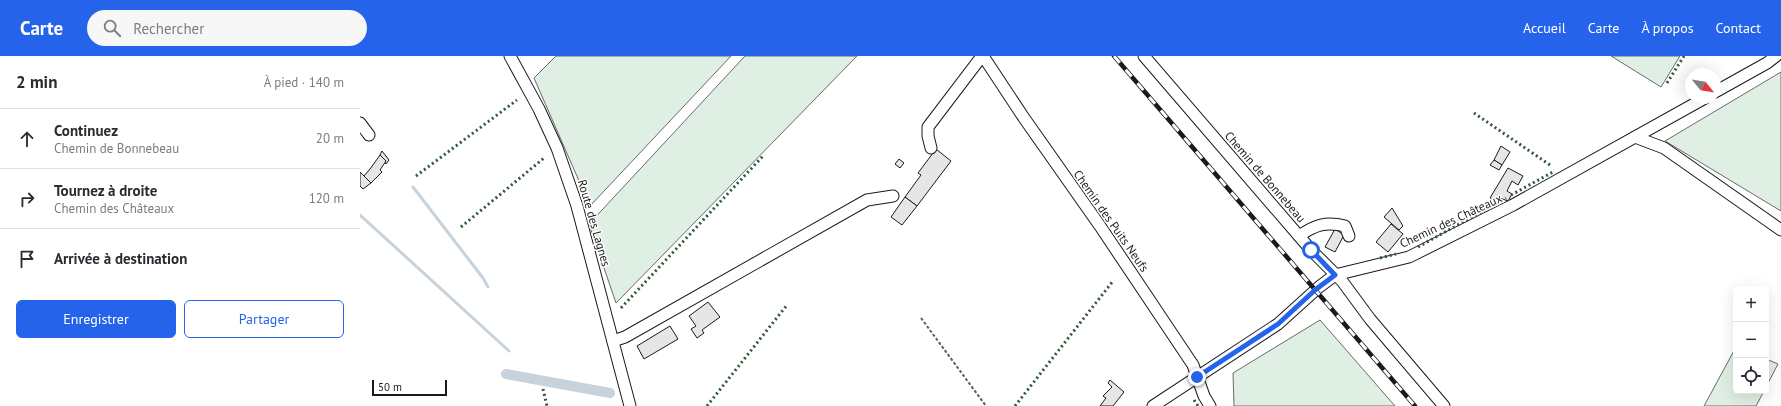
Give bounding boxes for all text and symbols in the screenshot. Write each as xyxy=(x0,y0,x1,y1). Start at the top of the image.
search box xyxy=(87,10,367,46)
text: Carte xyxy=(20,16,63,40)
icon: search xyxy=(101,17,123,39)
text: Rechercher xyxy=(133,19,204,38)
text: Accueil xyxy=(1523,19,1566,37)
text: Carte xyxy=(1588,19,1619,37)
text: À propos xyxy=(1641,19,1694,37)
text: Contact xyxy=(1716,19,1761,37)
north arrow xyxy=(1685,68,1721,104)
text: 2 min xyxy=(16,71,57,93)
text: À pied · 140 m xyxy=(264,74,344,91)
text: Continuez xyxy=(54,121,118,140)
icon: ahead xyxy=(16,128,38,150)
street label: Chemin de Bonnebeau xyxy=(1222,128,1309,225)
text: 20 m xyxy=(316,130,344,147)
text: Chemin de Bonnebeau xyxy=(54,140,179,157)
street label: Chemin des Puits Neufs xyxy=(1071,167,1152,275)
street label: Route des Lagnes xyxy=(575,178,614,268)
text: Tournez à droite xyxy=(54,181,157,200)
icon: right xyxy=(16,188,38,210)
text: 120 m xyxy=(309,190,344,207)
street label: Chemin des Châteaux xyxy=(1397,190,1504,251)
text: Chemin des Châteaux xyxy=(54,200,174,217)
route start xyxy=(1302,241,1320,259)
icon: arrive xyxy=(16,248,38,270)
text: Arrivée à destination xyxy=(54,249,187,268)
map controls xyxy=(1733,286,1769,394)
button: + xyxy=(1733,286,1769,322)
button: Enregistrer xyxy=(16,300,176,338)
button: Partager xyxy=(184,300,344,338)
button: − xyxy=(1733,322,1769,358)
button: locate xyxy=(1733,358,1769,394)
route end xyxy=(1188,368,1206,386)
scale bar xyxy=(372,378,447,397)
text: 50 m xyxy=(378,380,402,394)

